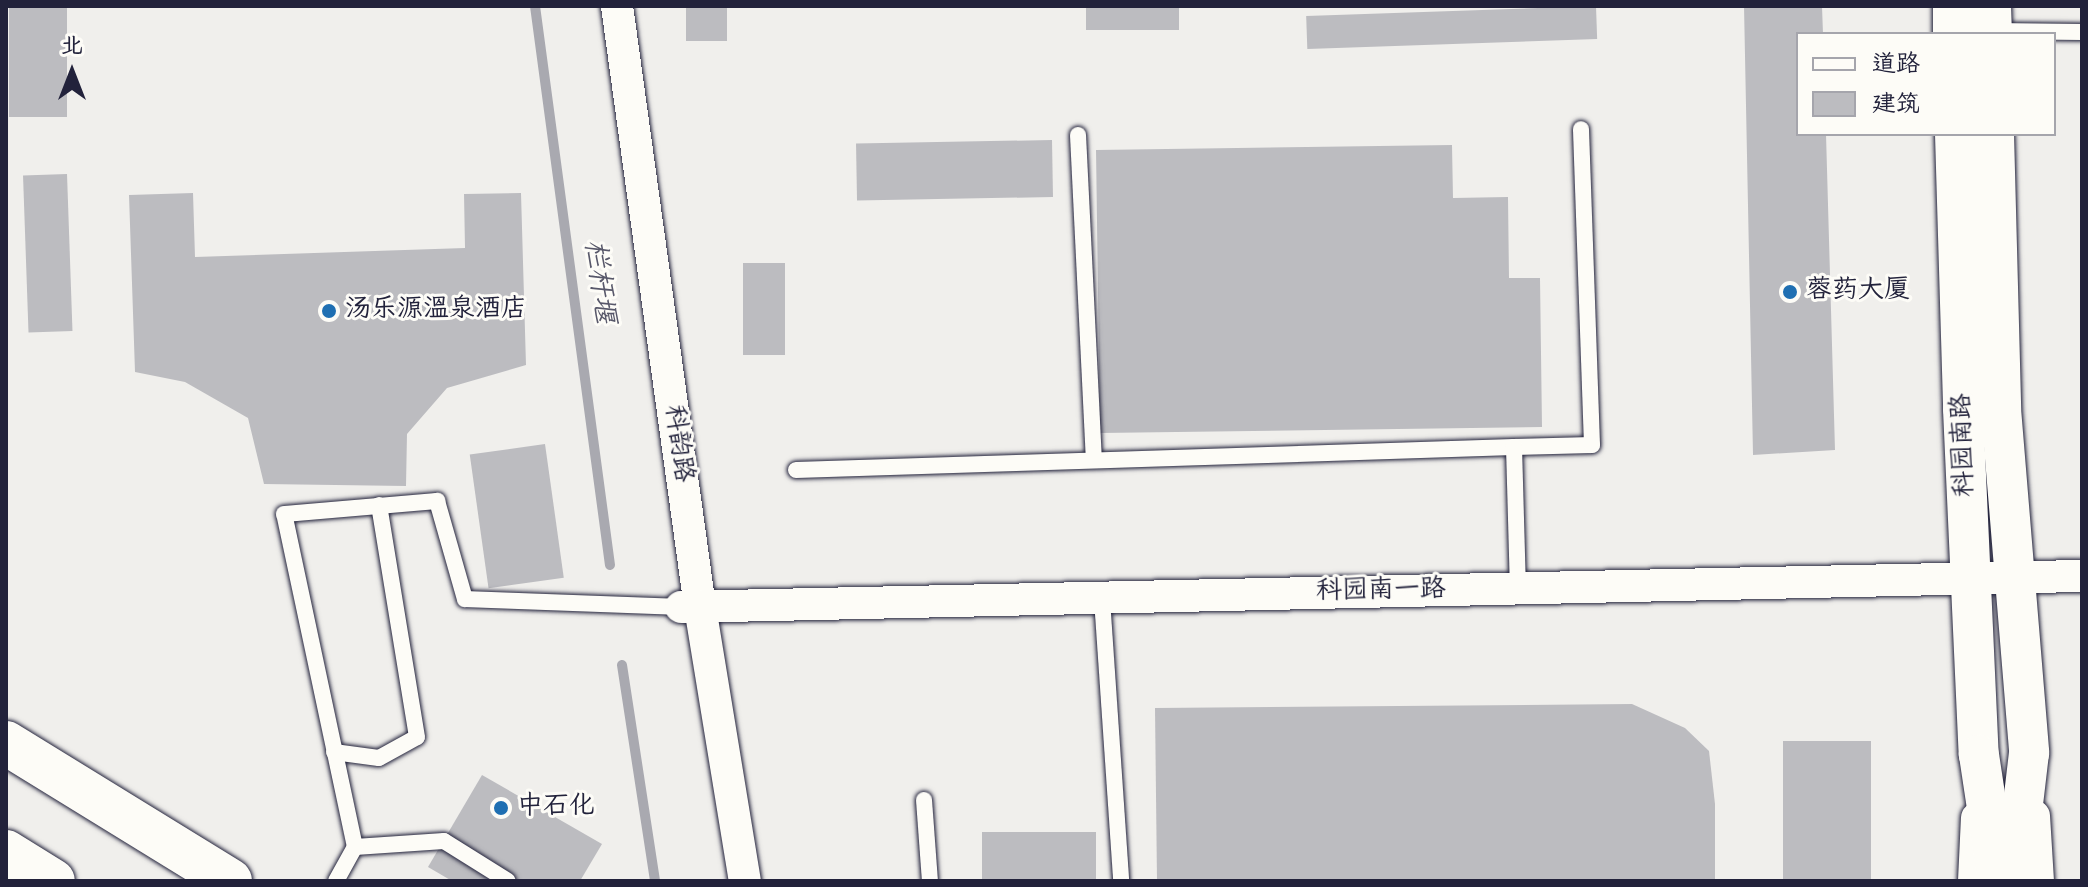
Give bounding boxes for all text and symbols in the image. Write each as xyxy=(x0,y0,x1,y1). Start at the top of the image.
north arrow xyxy=(32,32,112,112)
text: 北 xyxy=(61,32,83,63)
legend xyxy=(1796,32,2056,136)
text: 道路 xyxy=(1872,49,1920,83)
text: 建筑 xyxy=(1872,89,1920,123)
water label: 栏杆堰 xyxy=(575,238,619,326)
place label: 蓉药大厦 xyxy=(1806,276,1910,308)
marker: 蓉药大厦 xyxy=(1781,283,1799,301)
place label: 汤乐源温泉酒店 xyxy=(345,295,527,327)
marker: 汤乐源温泉酒店 xyxy=(320,302,338,320)
street label: 科园南路 xyxy=(1948,392,1982,498)
street label: 科韵路 xyxy=(656,403,698,485)
street label: 科园南一路 xyxy=(1316,575,1446,609)
place label: 中石化 xyxy=(517,792,595,824)
marker: 中石化 xyxy=(492,799,510,817)

